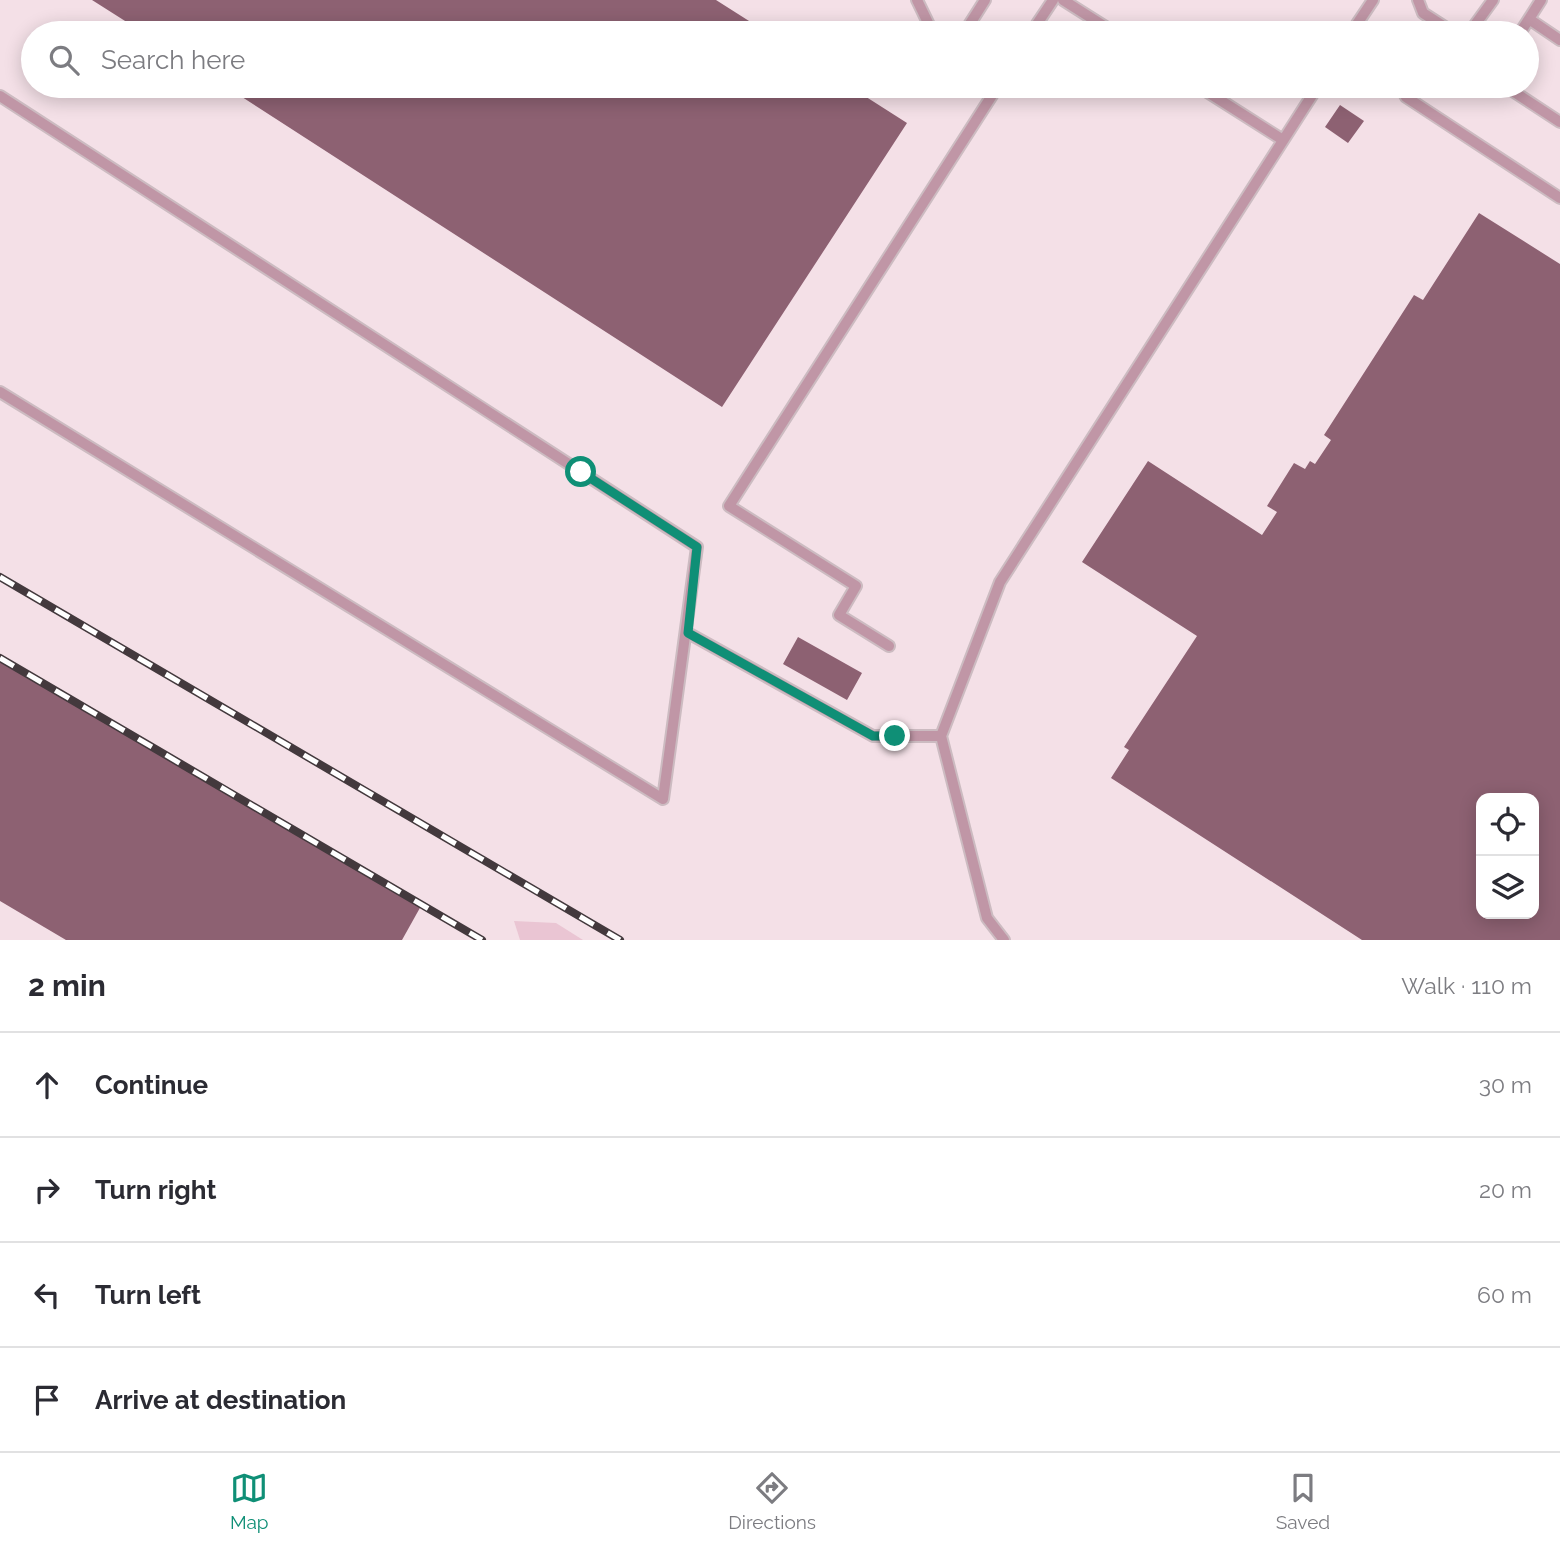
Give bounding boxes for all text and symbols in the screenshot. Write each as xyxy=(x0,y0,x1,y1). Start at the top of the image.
search box xyxy=(21,21,1539,98)
icon: search xyxy=(45,41,83,79)
text: Search here xyxy=(101,45,245,75)
route start xyxy=(565,456,596,487)
route end xyxy=(879,720,910,751)
map controls xyxy=(1476,793,1539,919)
button: locate xyxy=(1476,793,1539,856)
button: layers xyxy=(1476,856,1539,919)
text: 2 min xyxy=(28,968,106,1003)
text: Walk · 110 m xyxy=(1401,972,1532,999)
icon: ahead xyxy=(28,1066,66,1104)
text: Continue xyxy=(95,1070,208,1100)
text: 30 m xyxy=(1479,1071,1532,1098)
icon: right xyxy=(28,1171,66,1209)
text: Turn right xyxy=(95,1175,216,1205)
text: 20 m xyxy=(1479,1176,1532,1203)
icon: left xyxy=(28,1276,66,1314)
text: Turn left xyxy=(95,1280,201,1310)
text: 60 m xyxy=(1477,1281,1532,1308)
icon: arrive xyxy=(28,1381,66,1419)
text: Arrive at destination xyxy=(95,1385,346,1415)
tab: Map xyxy=(230,1469,269,1533)
tab: Directions xyxy=(728,1469,816,1533)
tab: Saved xyxy=(1276,1469,1330,1533)

